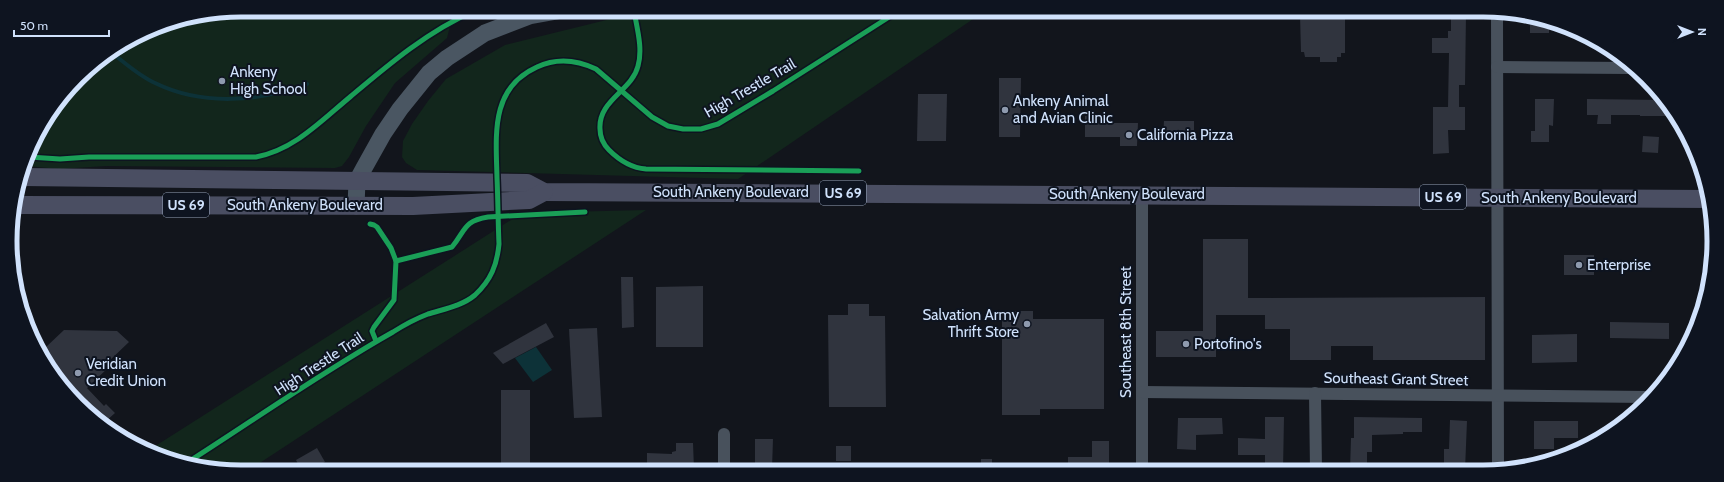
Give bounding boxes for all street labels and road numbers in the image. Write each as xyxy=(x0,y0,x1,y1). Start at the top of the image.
street label: High Trestle Trail xyxy=(701,54,799,121)
road number: US 69 xyxy=(820,181,866,205)
street label: South Ankeny Boulevard xyxy=(653,183,809,201)
street label: South Ankeny Boulevard xyxy=(1049,185,1205,203)
road number: US 69 xyxy=(1420,185,1466,209)
street label: South Ankeny Boulevard xyxy=(1481,189,1637,207)
road number: US 69 xyxy=(163,193,209,217)
street label: South Ankeny Boulevard xyxy=(227,196,383,214)
street label: Southeast 8th Street xyxy=(1117,266,1135,398)
street label: High Trestle Trail xyxy=(271,328,367,399)
street label: Southeast Grant Street xyxy=(1324,369,1468,389)

